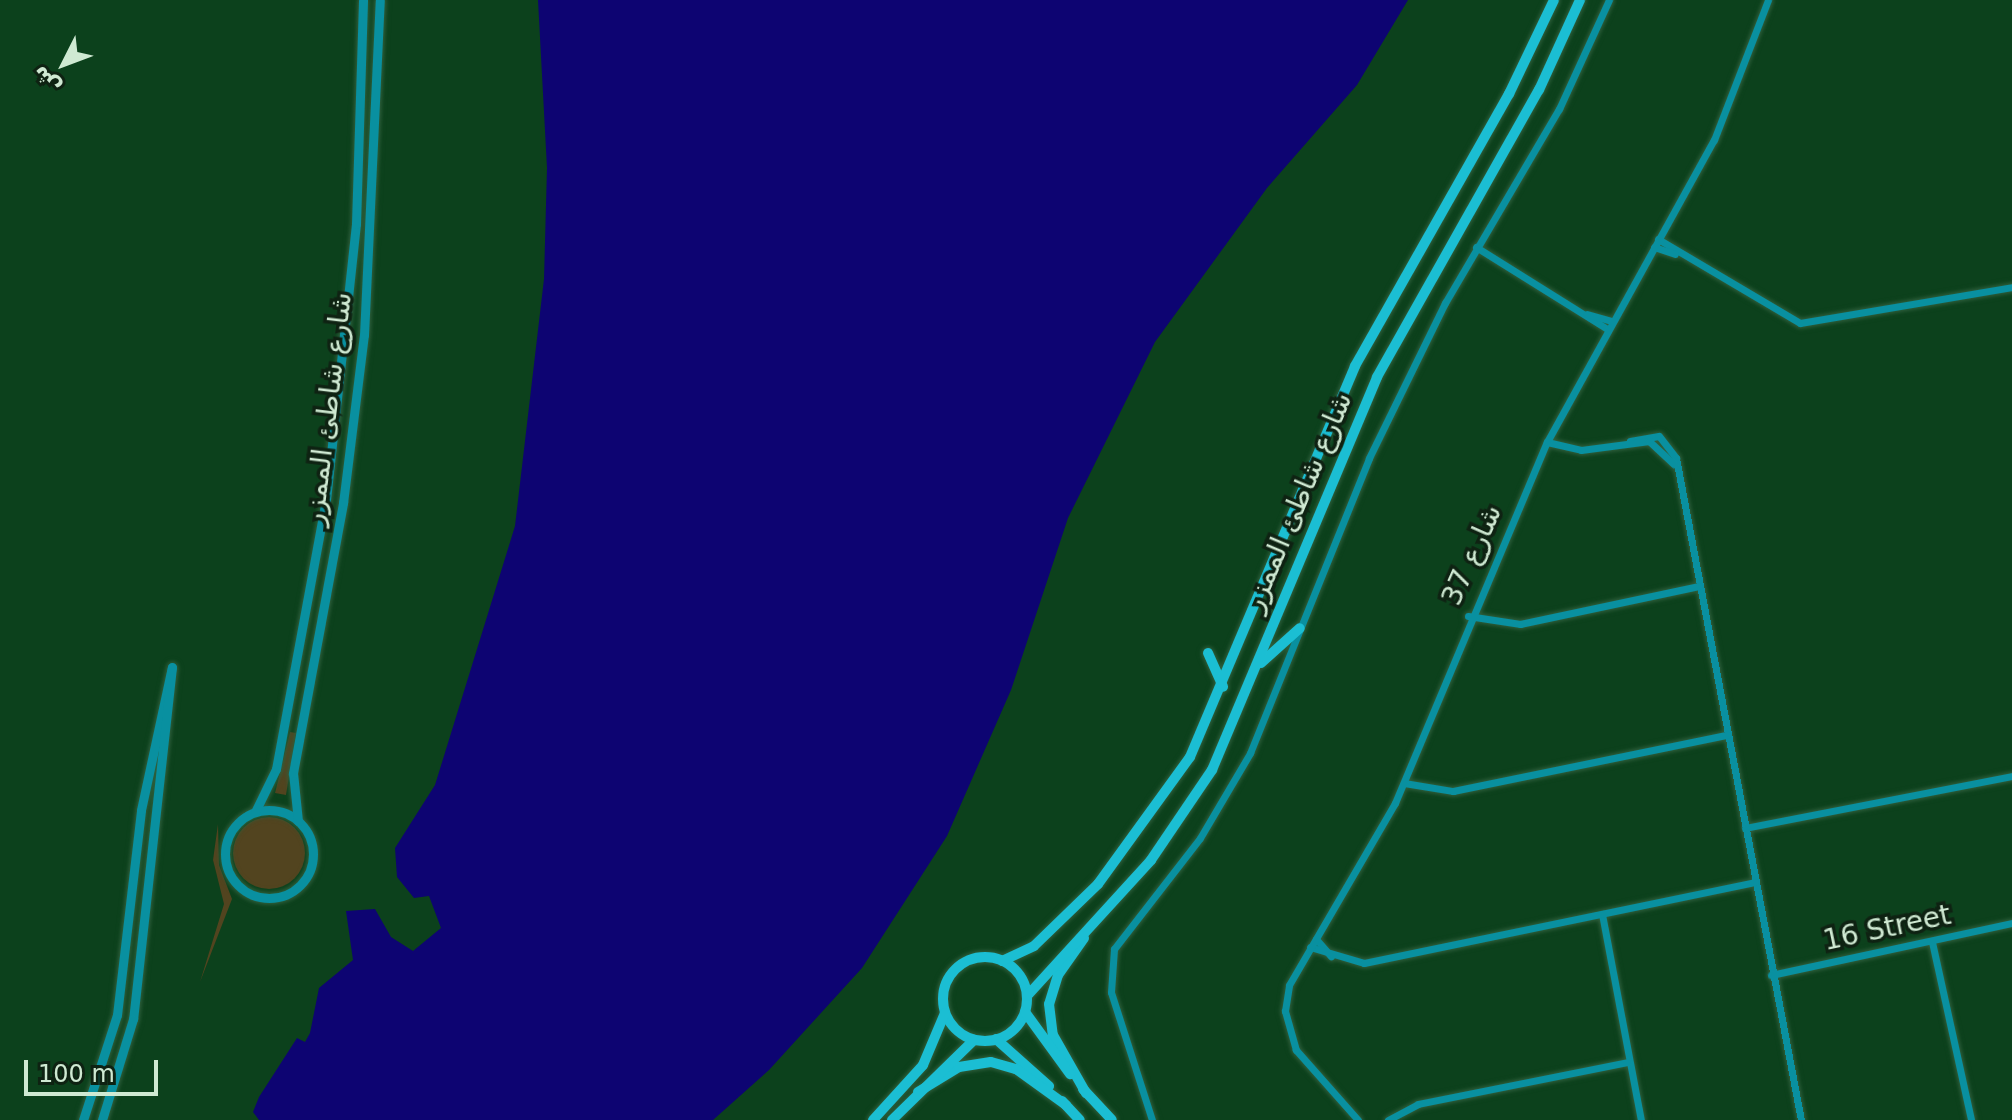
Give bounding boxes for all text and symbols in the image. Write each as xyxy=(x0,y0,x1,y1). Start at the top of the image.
north arrow xyxy=(24,24,104,104)
text: ش xyxy=(26,61,65,100)
street label: شارع شاطئ الممزر xyxy=(297,290,359,528)
street label: شارع شاطئ الممزر xyxy=(1237,387,1359,617)
street label: شارع 37 xyxy=(1435,499,1509,611)
street label: 16 Street xyxy=(1820,898,1954,958)
scale bar xyxy=(28,1044,162,1094)
text: 100 m xyxy=(38,1060,115,1088)

